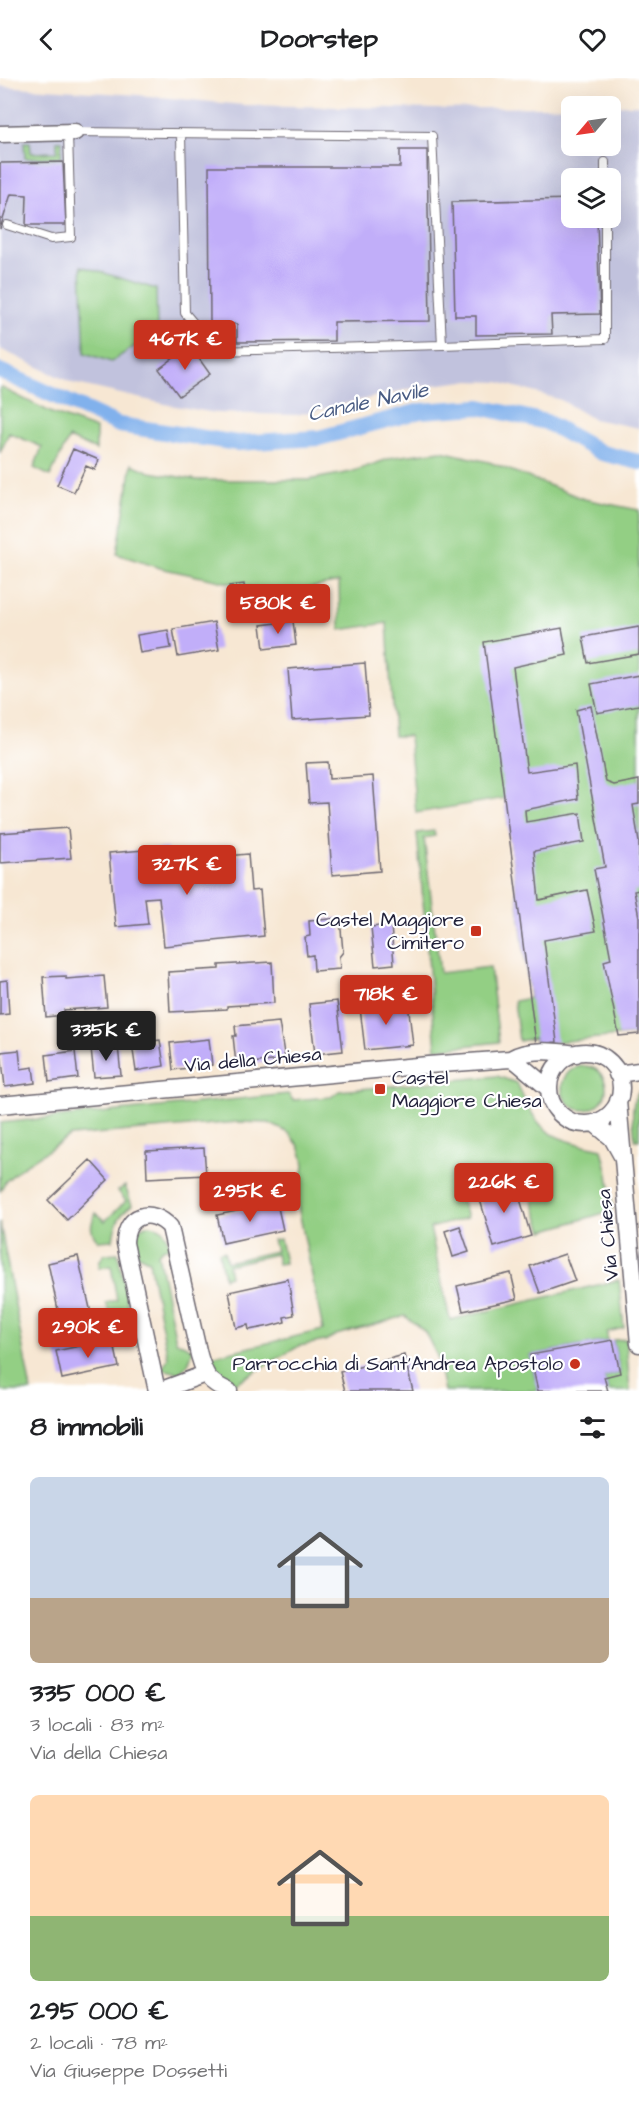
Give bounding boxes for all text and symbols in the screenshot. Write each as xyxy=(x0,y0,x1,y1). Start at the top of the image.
text: Doorstep xyxy=(261,20,378,58)
icon: back xyxy=(30,23,63,56)
icon: heart xyxy=(576,23,609,56)
north arrow xyxy=(561,96,621,156)
map controls xyxy=(561,96,621,228)
button: layers xyxy=(561,168,621,228)
pin: 467K € xyxy=(136,320,234,371)
text: 467K € xyxy=(148,325,222,353)
water label: Canale Navile xyxy=(305,375,432,429)
pin: 580K € xyxy=(229,584,327,635)
text: 580K € xyxy=(240,589,316,617)
pin: 327K € xyxy=(138,845,236,896)
text: 327K € xyxy=(152,850,222,878)
place label: Castel Maggiore Cimitero xyxy=(316,906,464,957)
marker: Castel Maggiore Cimitero xyxy=(469,924,483,938)
pin: 718K € xyxy=(337,975,435,1026)
text: 718K € xyxy=(354,980,418,1008)
pin: 335K € xyxy=(57,1011,155,1062)
text: 335K € xyxy=(71,1016,141,1044)
street label: Via della Chiesa xyxy=(183,1040,323,1080)
place label: Castel Maggiore Chiesa xyxy=(392,1064,542,1116)
marker: Castel Maggiore Chiesa xyxy=(373,1082,387,1096)
pin: 226K € xyxy=(455,1163,553,1214)
text: 226K € xyxy=(468,1168,540,1196)
pin: 295K € xyxy=(201,1172,299,1223)
text: 295K € xyxy=(213,1177,287,1205)
street label: Via Chiesa xyxy=(590,1188,626,1282)
pin: 290K € xyxy=(39,1308,137,1359)
text: 290K € xyxy=(52,1313,124,1341)
place label: Parrocchia di Sant'Andrea Apostolo xyxy=(233,1350,563,1378)
marker: Parrocchia di Sant'Andrea Apostolo xyxy=(568,1357,582,1371)
text: 8 immobili xyxy=(30,1409,143,1445)
icon: filters xyxy=(576,1411,609,1444)
icon: home xyxy=(266,1516,374,1624)
text: 335 000 € xyxy=(30,1675,166,1711)
text: 3 locali · 83 m² xyxy=(30,1711,165,1739)
text: Via della Chiesa xyxy=(30,1739,167,1767)
icon: home xyxy=(266,1834,374,1942)
text: 295 000 € xyxy=(30,1993,169,2029)
text: 2 locali · 78 m² xyxy=(30,2029,168,2057)
text: Via Giuseppe Dossetti xyxy=(30,2057,227,2085)

